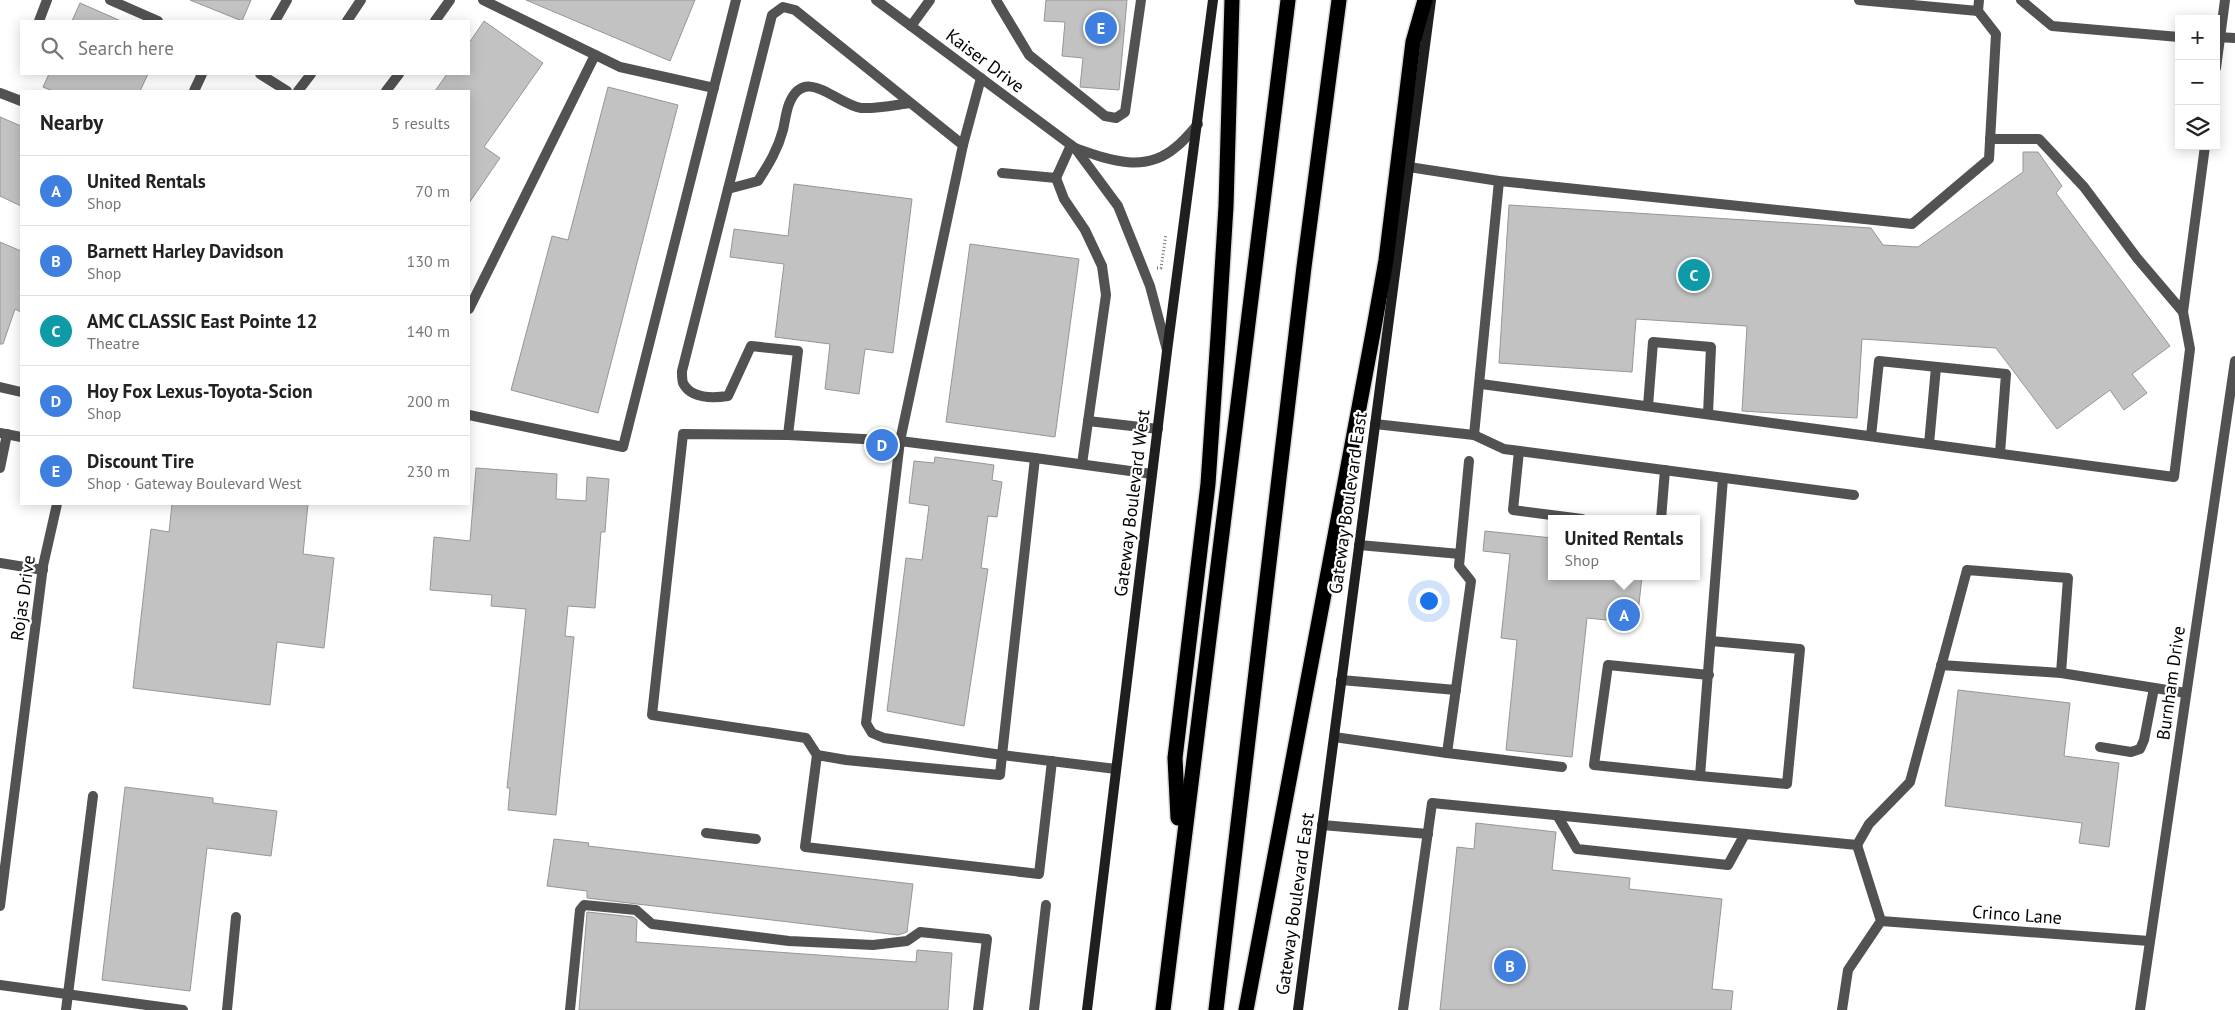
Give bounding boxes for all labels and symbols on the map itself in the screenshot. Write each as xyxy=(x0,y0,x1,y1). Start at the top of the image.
pin: E xyxy=(1085,9,1117,47)
street label: Kaiser Drive xyxy=(942,24,1029,98)
pin: C xyxy=(1678,256,1710,294)
street label: Gateway Boulevard West xyxy=(1109,408,1154,598)
street label: Gateway Boulevard East xyxy=(1323,410,1372,596)
pin: D xyxy=(866,426,898,464)
street label: Rojas Drive xyxy=(5,554,40,642)
your location xyxy=(1416,588,1442,614)
pin: A xyxy=(1608,596,1640,634)
street label: Burnham Drive xyxy=(2151,625,2190,741)
street label: Gateway Boulevard East xyxy=(1270,811,1319,997)
street label: Crinco Lane xyxy=(1971,900,2063,929)
pin: B xyxy=(1494,947,1526,985)

